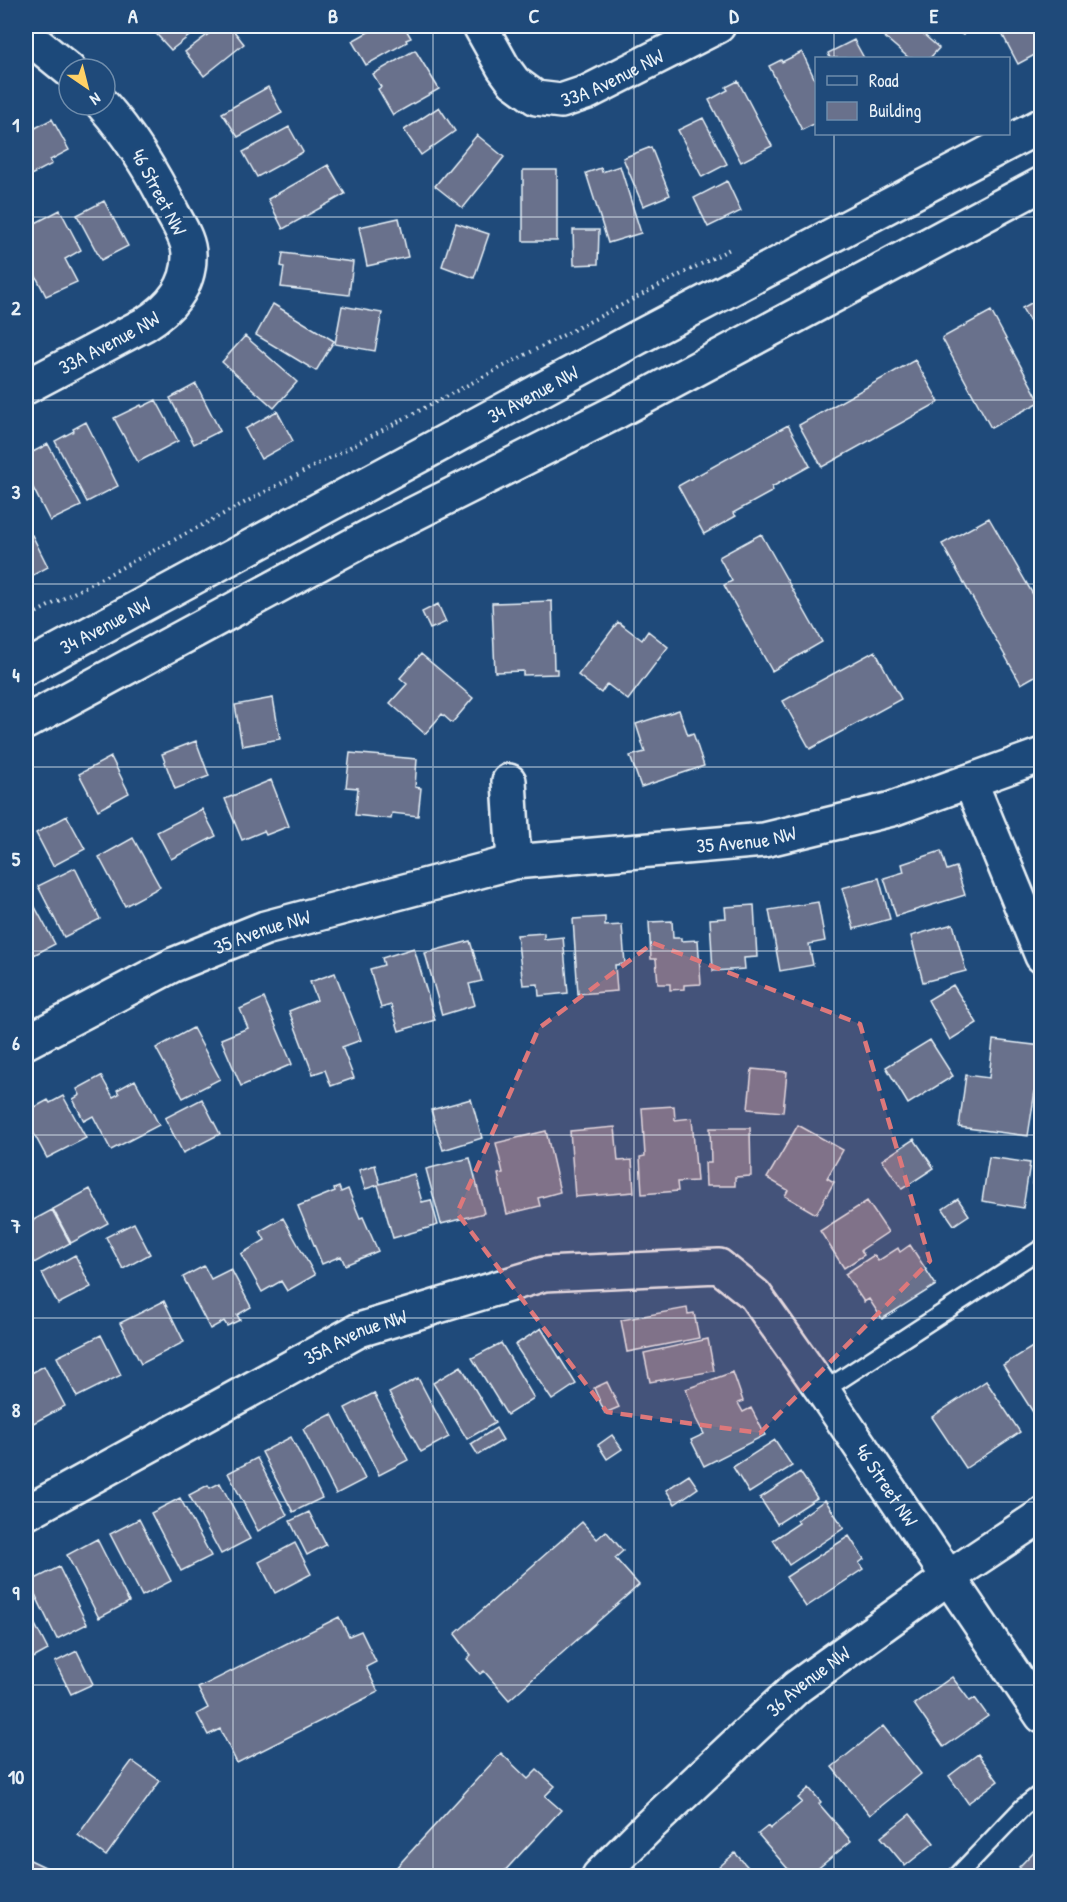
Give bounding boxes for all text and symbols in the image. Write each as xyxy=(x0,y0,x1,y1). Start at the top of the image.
text: A xyxy=(128,2,138,29)
text: B xyxy=(328,2,338,29)
text: C xyxy=(529,2,540,29)
text: D xyxy=(729,2,739,29)
text: E xyxy=(930,2,939,29)
street label: 33A Avenue NW xyxy=(557,42,668,113)
north arrow xyxy=(57,57,117,117)
legend xyxy=(815,57,1010,135)
text: Road xyxy=(869,68,899,93)
text: N xyxy=(85,88,105,111)
text: Building xyxy=(869,98,921,123)
text: 1 xyxy=(12,111,20,138)
street label: 46 Street NW xyxy=(125,144,194,240)
text: 2 xyxy=(11,294,21,321)
street label: 33A Avenue NW xyxy=(54,304,165,380)
street label: 34 Avenue NW xyxy=(482,358,583,429)
text: 3 xyxy=(12,478,21,505)
street label: 34 Avenue NW xyxy=(55,589,156,660)
text: 4 xyxy=(12,661,20,688)
street label: 35 Avenue NW xyxy=(695,819,799,859)
text: 5 xyxy=(12,845,21,872)
street label: 35 Avenue NW xyxy=(209,902,314,960)
text: 6 xyxy=(12,1029,20,1056)
text: 7 xyxy=(10,1212,21,1239)
street label: 35A Avenue NW xyxy=(299,1302,410,1371)
text: 8 xyxy=(12,1396,21,1423)
street label: 46 Street NW xyxy=(849,1438,925,1532)
text: 9 xyxy=(12,1579,20,1606)
street label: 36 Avenue NW xyxy=(760,1639,856,1722)
text: 10 xyxy=(8,1763,24,1790)

